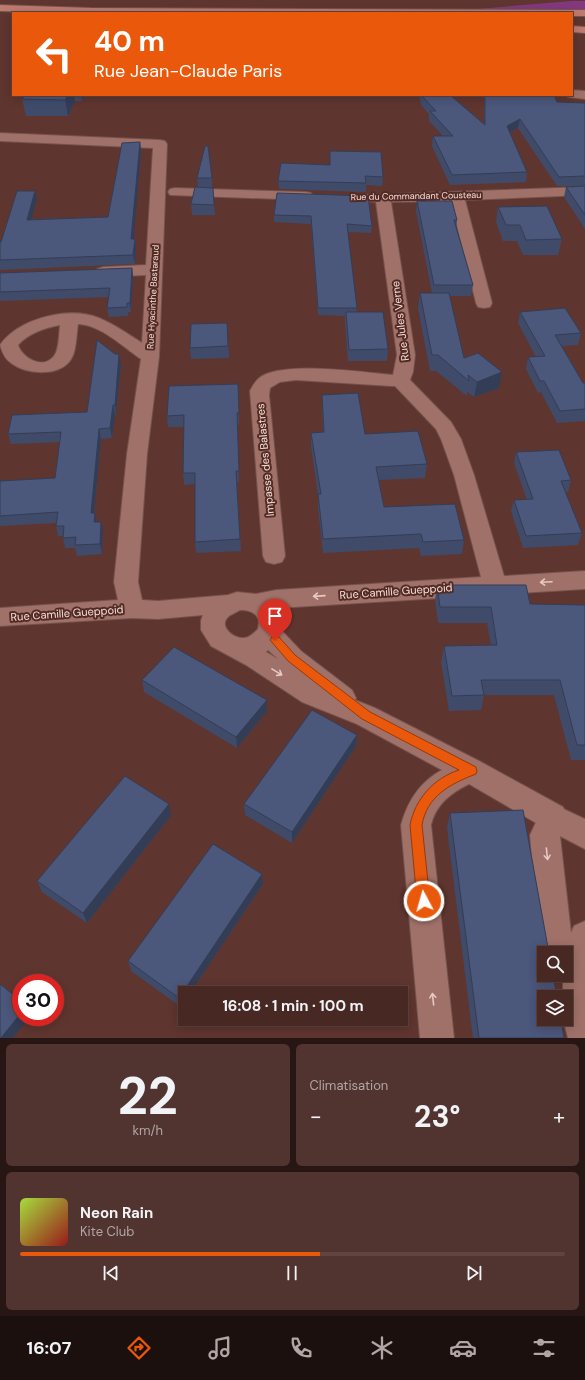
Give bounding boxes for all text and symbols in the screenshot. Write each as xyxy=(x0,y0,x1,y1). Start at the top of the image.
text: 40 m xyxy=(94,23,165,60)
icon: left xyxy=(28,28,80,80)
text: Rue Jean-Claude Paris xyxy=(94,59,282,83)
street label: Rue du Commandant Cousteau xyxy=(351,189,481,203)
street label: Rue Hyacinthe Bastaraud xyxy=(144,244,162,350)
street label: Rue Jules Verne xyxy=(388,280,412,362)
street label: Impasse des Balastres xyxy=(253,403,277,517)
one-way arrow xyxy=(540,578,553,585)
street label: Rue Camille Gueppoid xyxy=(339,580,453,602)
one-way arrow xyxy=(312,593,325,600)
pin xyxy=(258,599,292,640)
street label: Rue Camille Gueppoid xyxy=(10,602,124,624)
icon: arrive xyxy=(264,605,286,627)
one-way arrow xyxy=(271,669,283,677)
one-way arrow xyxy=(543,847,550,860)
position arrow xyxy=(403,880,445,922)
map controls xyxy=(537,946,573,1026)
button: search xyxy=(537,946,573,982)
speed limit sign: 30 xyxy=(12,974,64,1026)
button: layers xyxy=(537,990,573,1026)
one-way arrow xyxy=(430,993,437,1006)
text: 16:08 · 1 min · 100 m xyxy=(222,996,364,1016)
text: 22 xyxy=(118,1062,178,1130)
text: Climatisation xyxy=(310,1077,388,1094)
text: 23° xyxy=(414,1097,460,1136)
text: − xyxy=(310,1102,322,1131)
text: + xyxy=(553,1102,565,1131)
text: km/h xyxy=(132,1122,163,1139)
text: Neon Rain xyxy=(80,1203,153,1223)
text: Kite Club xyxy=(80,1223,134,1240)
icon: previous xyxy=(100,1262,122,1284)
icon: pause xyxy=(281,1262,303,1284)
icon: next xyxy=(463,1262,485,1284)
icon: directions xyxy=(125,1334,153,1362)
icon: music xyxy=(206,1334,234,1362)
icon: phone xyxy=(287,1334,315,1362)
icon: climate xyxy=(368,1334,396,1362)
icon: car xyxy=(449,1334,477,1362)
icon: filters xyxy=(530,1334,558,1362)
text: 16:07 xyxy=(27,1336,71,1360)

